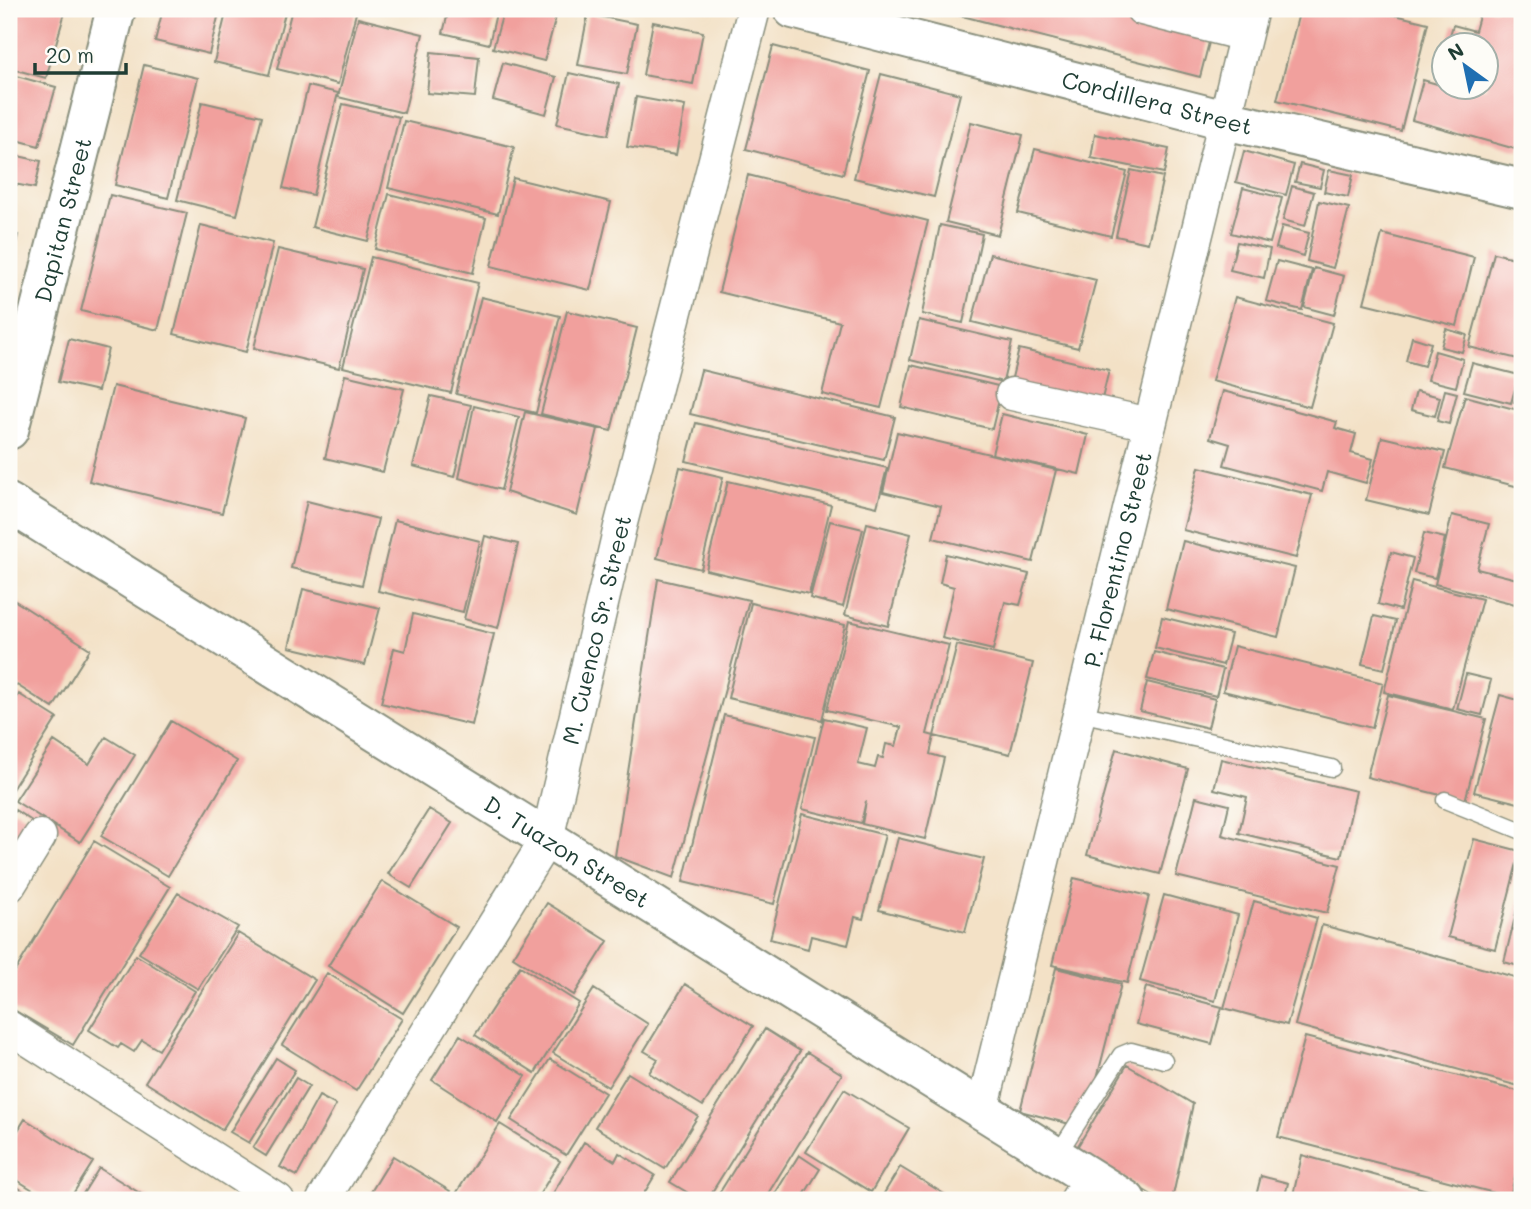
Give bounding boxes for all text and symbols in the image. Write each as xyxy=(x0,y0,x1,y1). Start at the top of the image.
scale bar xyxy=(35,32,126,76)
north arrow xyxy=(1430,32,1500,102)
text: N xyxy=(1443,37,1468,66)
text: 20 m xyxy=(46,41,94,68)
street label: Cordillera Street xyxy=(1059,64,1255,141)
street label: Dapitan Street xyxy=(27,134,98,305)
street label: P. Florentino Street xyxy=(1076,448,1158,670)
street label: M. Cuenco Sr. Street xyxy=(555,511,638,747)
street label: D. Tuazon Street xyxy=(479,788,656,914)

